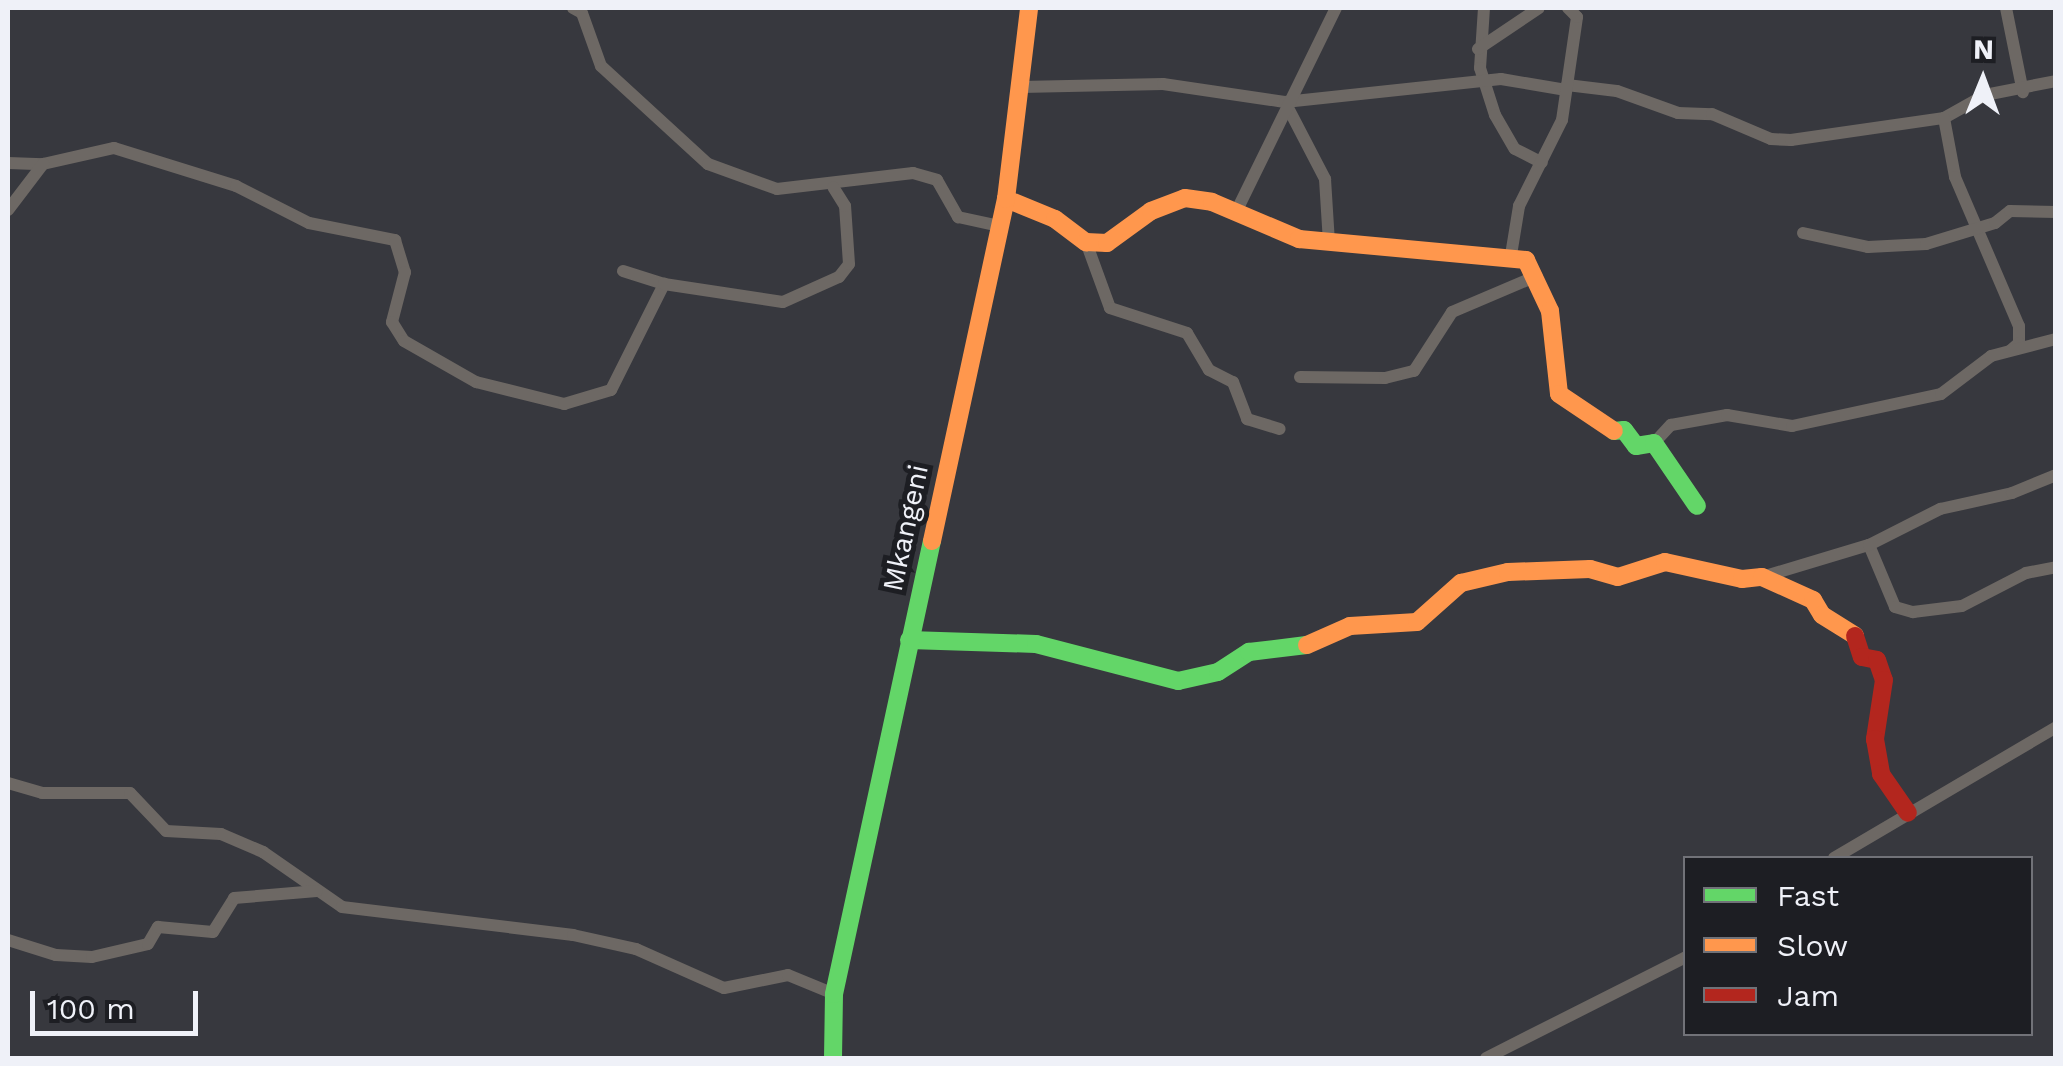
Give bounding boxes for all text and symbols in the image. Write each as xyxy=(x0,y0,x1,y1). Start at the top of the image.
north arrow xyxy=(1933,30,2033,130)
text: N xyxy=(1973,33,1994,66)
street label: Mkangeni xyxy=(876,462,936,594)
legend xyxy=(1683,856,2033,1036)
text: Fast xyxy=(1777,878,1839,913)
text: Slow xyxy=(1777,928,1848,963)
scale bar xyxy=(35,971,202,1033)
text: Jam xyxy=(1777,978,1839,1013)
text: 100 m xyxy=(47,991,135,1026)

